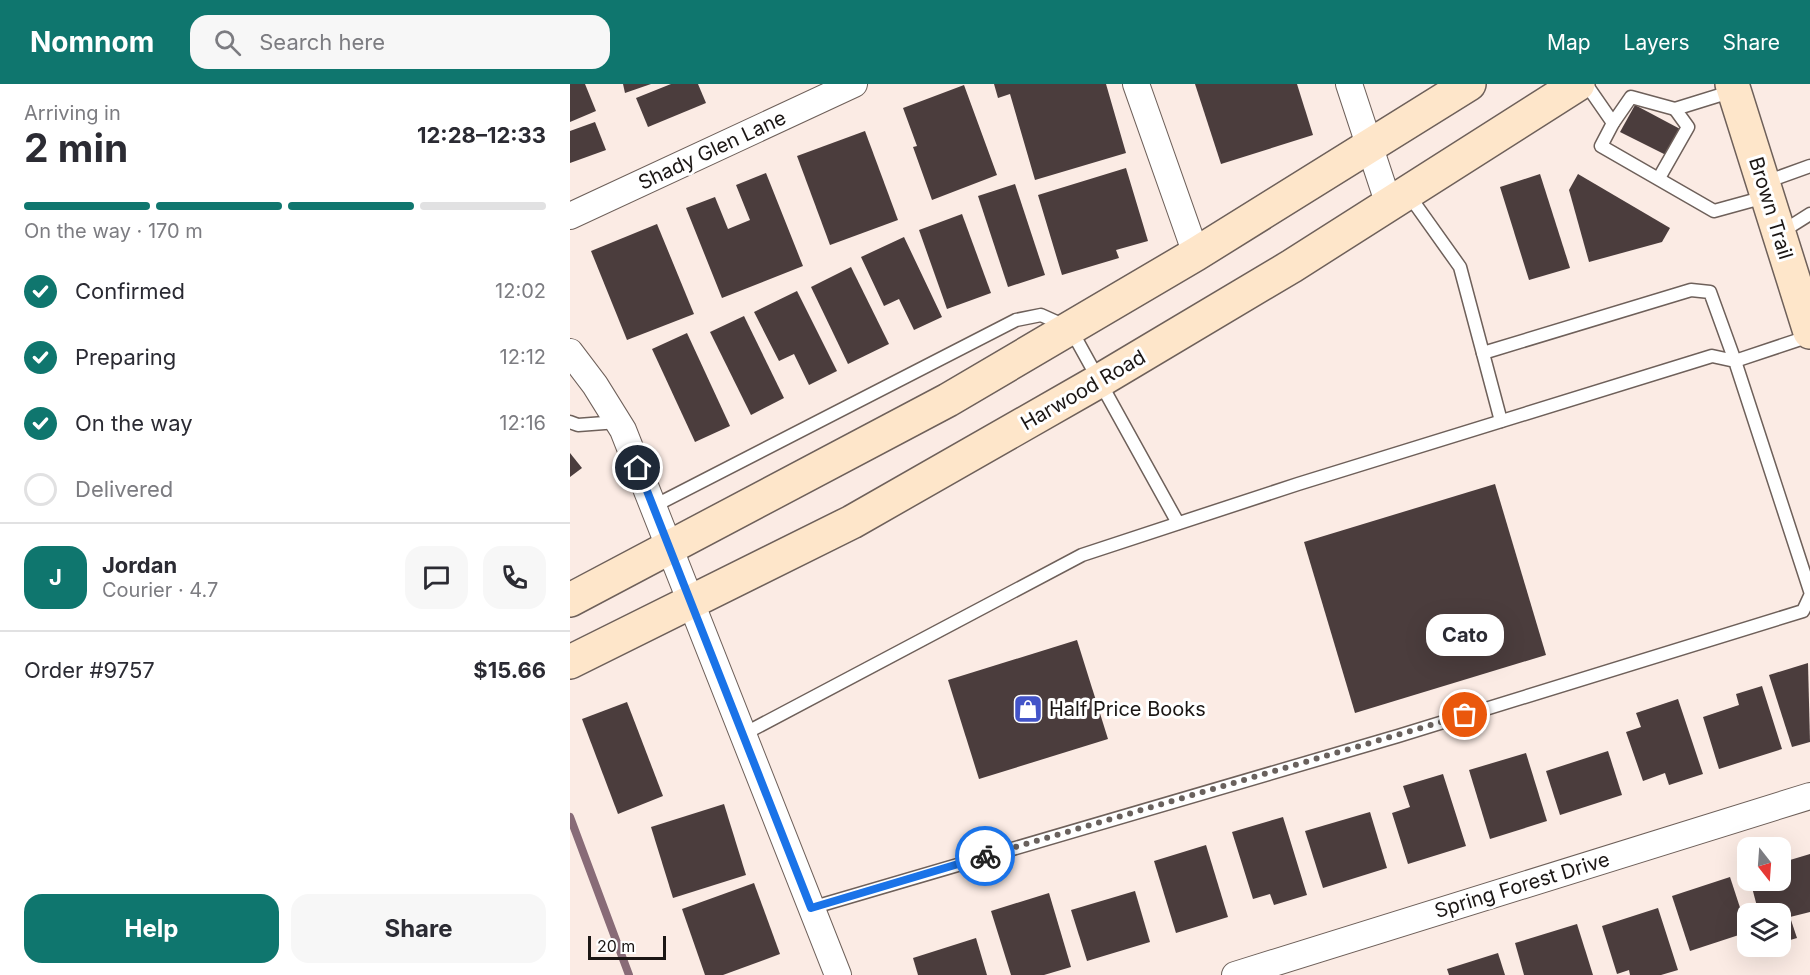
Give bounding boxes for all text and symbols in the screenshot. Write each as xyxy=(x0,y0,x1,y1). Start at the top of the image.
search box xyxy=(190,15,610,69)
text: Nomnom xyxy=(30,25,154,59)
icon: search xyxy=(211,26,244,59)
text: Search here xyxy=(259,29,385,55)
text: Map xyxy=(1547,30,1591,55)
text: Layers xyxy=(1624,30,1690,55)
text: Share xyxy=(1723,30,1780,55)
text: Arriving in xyxy=(24,101,121,125)
street label: Shady Glen Lane xyxy=(634,105,790,195)
text: 12:28–12:33 xyxy=(417,122,546,148)
text: 2 min xyxy=(24,124,128,171)
street label: Brown Trail xyxy=(1744,154,1798,262)
text: On the way · 170 m xyxy=(24,219,203,243)
icon: check xyxy=(24,275,57,308)
text: Confirmed xyxy=(75,278,185,304)
text: 12:02 xyxy=(495,279,546,303)
icon: check xyxy=(24,341,57,374)
text: Preparing xyxy=(75,344,176,370)
text: 12:12 xyxy=(500,345,546,369)
street label: Harwood Road xyxy=(1016,345,1150,435)
icon: check xyxy=(24,407,57,440)
text: On the way xyxy=(75,410,193,436)
text: 12:16 xyxy=(499,411,546,435)
pin xyxy=(612,442,663,493)
icon: home xyxy=(621,451,654,484)
text: Delivered xyxy=(75,476,173,502)
button: chat xyxy=(405,546,468,609)
button: phone xyxy=(483,546,546,609)
text: Jordan xyxy=(102,552,177,578)
text: J xyxy=(49,564,62,590)
text: Courier · 4.7 xyxy=(102,578,218,602)
callout: Cato xyxy=(1426,613,1504,655)
text: Cato xyxy=(1442,623,1488,647)
text: Order #9757 xyxy=(24,657,155,683)
text: $15.66 xyxy=(473,657,546,683)
pin xyxy=(1439,689,1490,740)
shop icon: Half Price Books xyxy=(1012,693,1044,725)
place label: Half Price Books xyxy=(1049,697,1206,721)
icon: bag xyxy=(1448,698,1481,731)
courier xyxy=(955,826,1015,886)
north arrow xyxy=(1737,837,1791,891)
map controls xyxy=(1737,837,1791,957)
icon: bike xyxy=(969,840,1002,873)
street label: Spring Forest Drive xyxy=(1432,847,1612,923)
button: Help xyxy=(24,894,279,963)
button: Share xyxy=(291,894,546,963)
button: layers xyxy=(1737,903,1791,957)
scale bar xyxy=(588,933,666,960)
text: 20 m xyxy=(597,936,635,956)

